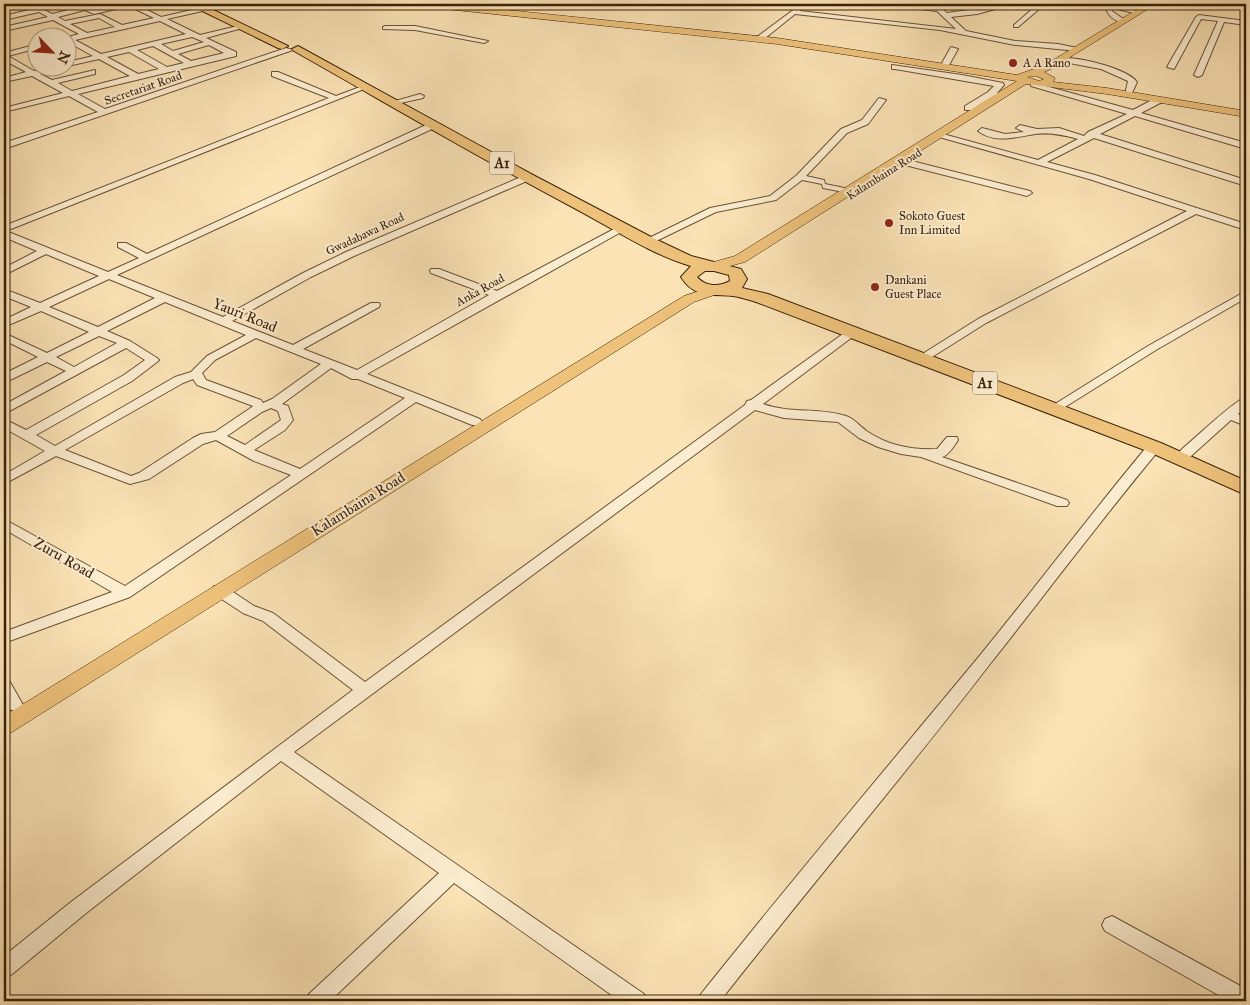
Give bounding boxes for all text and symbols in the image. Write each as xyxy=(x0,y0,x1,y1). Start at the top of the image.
north arrow xyxy=(28,28,78,78)
text: N xyxy=(53,48,74,66)
place label: A A Rano xyxy=(1022,56,1070,70)
marker: A A Rano xyxy=(1007,57,1019,69)
street label: Secretariat Road xyxy=(102,68,184,108)
street label: Kalambaina Road xyxy=(844,145,924,203)
road number: A1 xyxy=(490,152,514,174)
place label: Sokoto Guest Inn Limited xyxy=(899,209,966,237)
street label: Gwadabawa Road xyxy=(324,210,406,258)
marker: Sokoto Guest Inn Limited xyxy=(883,217,895,229)
street label: Anka Road xyxy=(452,271,507,310)
place label: Dankani Guest Place xyxy=(885,273,942,301)
marker: Dankani Guest Place xyxy=(869,281,881,293)
street label: Yauri Road xyxy=(210,294,280,336)
road number: A1 xyxy=(972,372,998,394)
street label: Kalambaina Road xyxy=(308,468,409,540)
street label: Zuru Road xyxy=(31,534,98,583)

